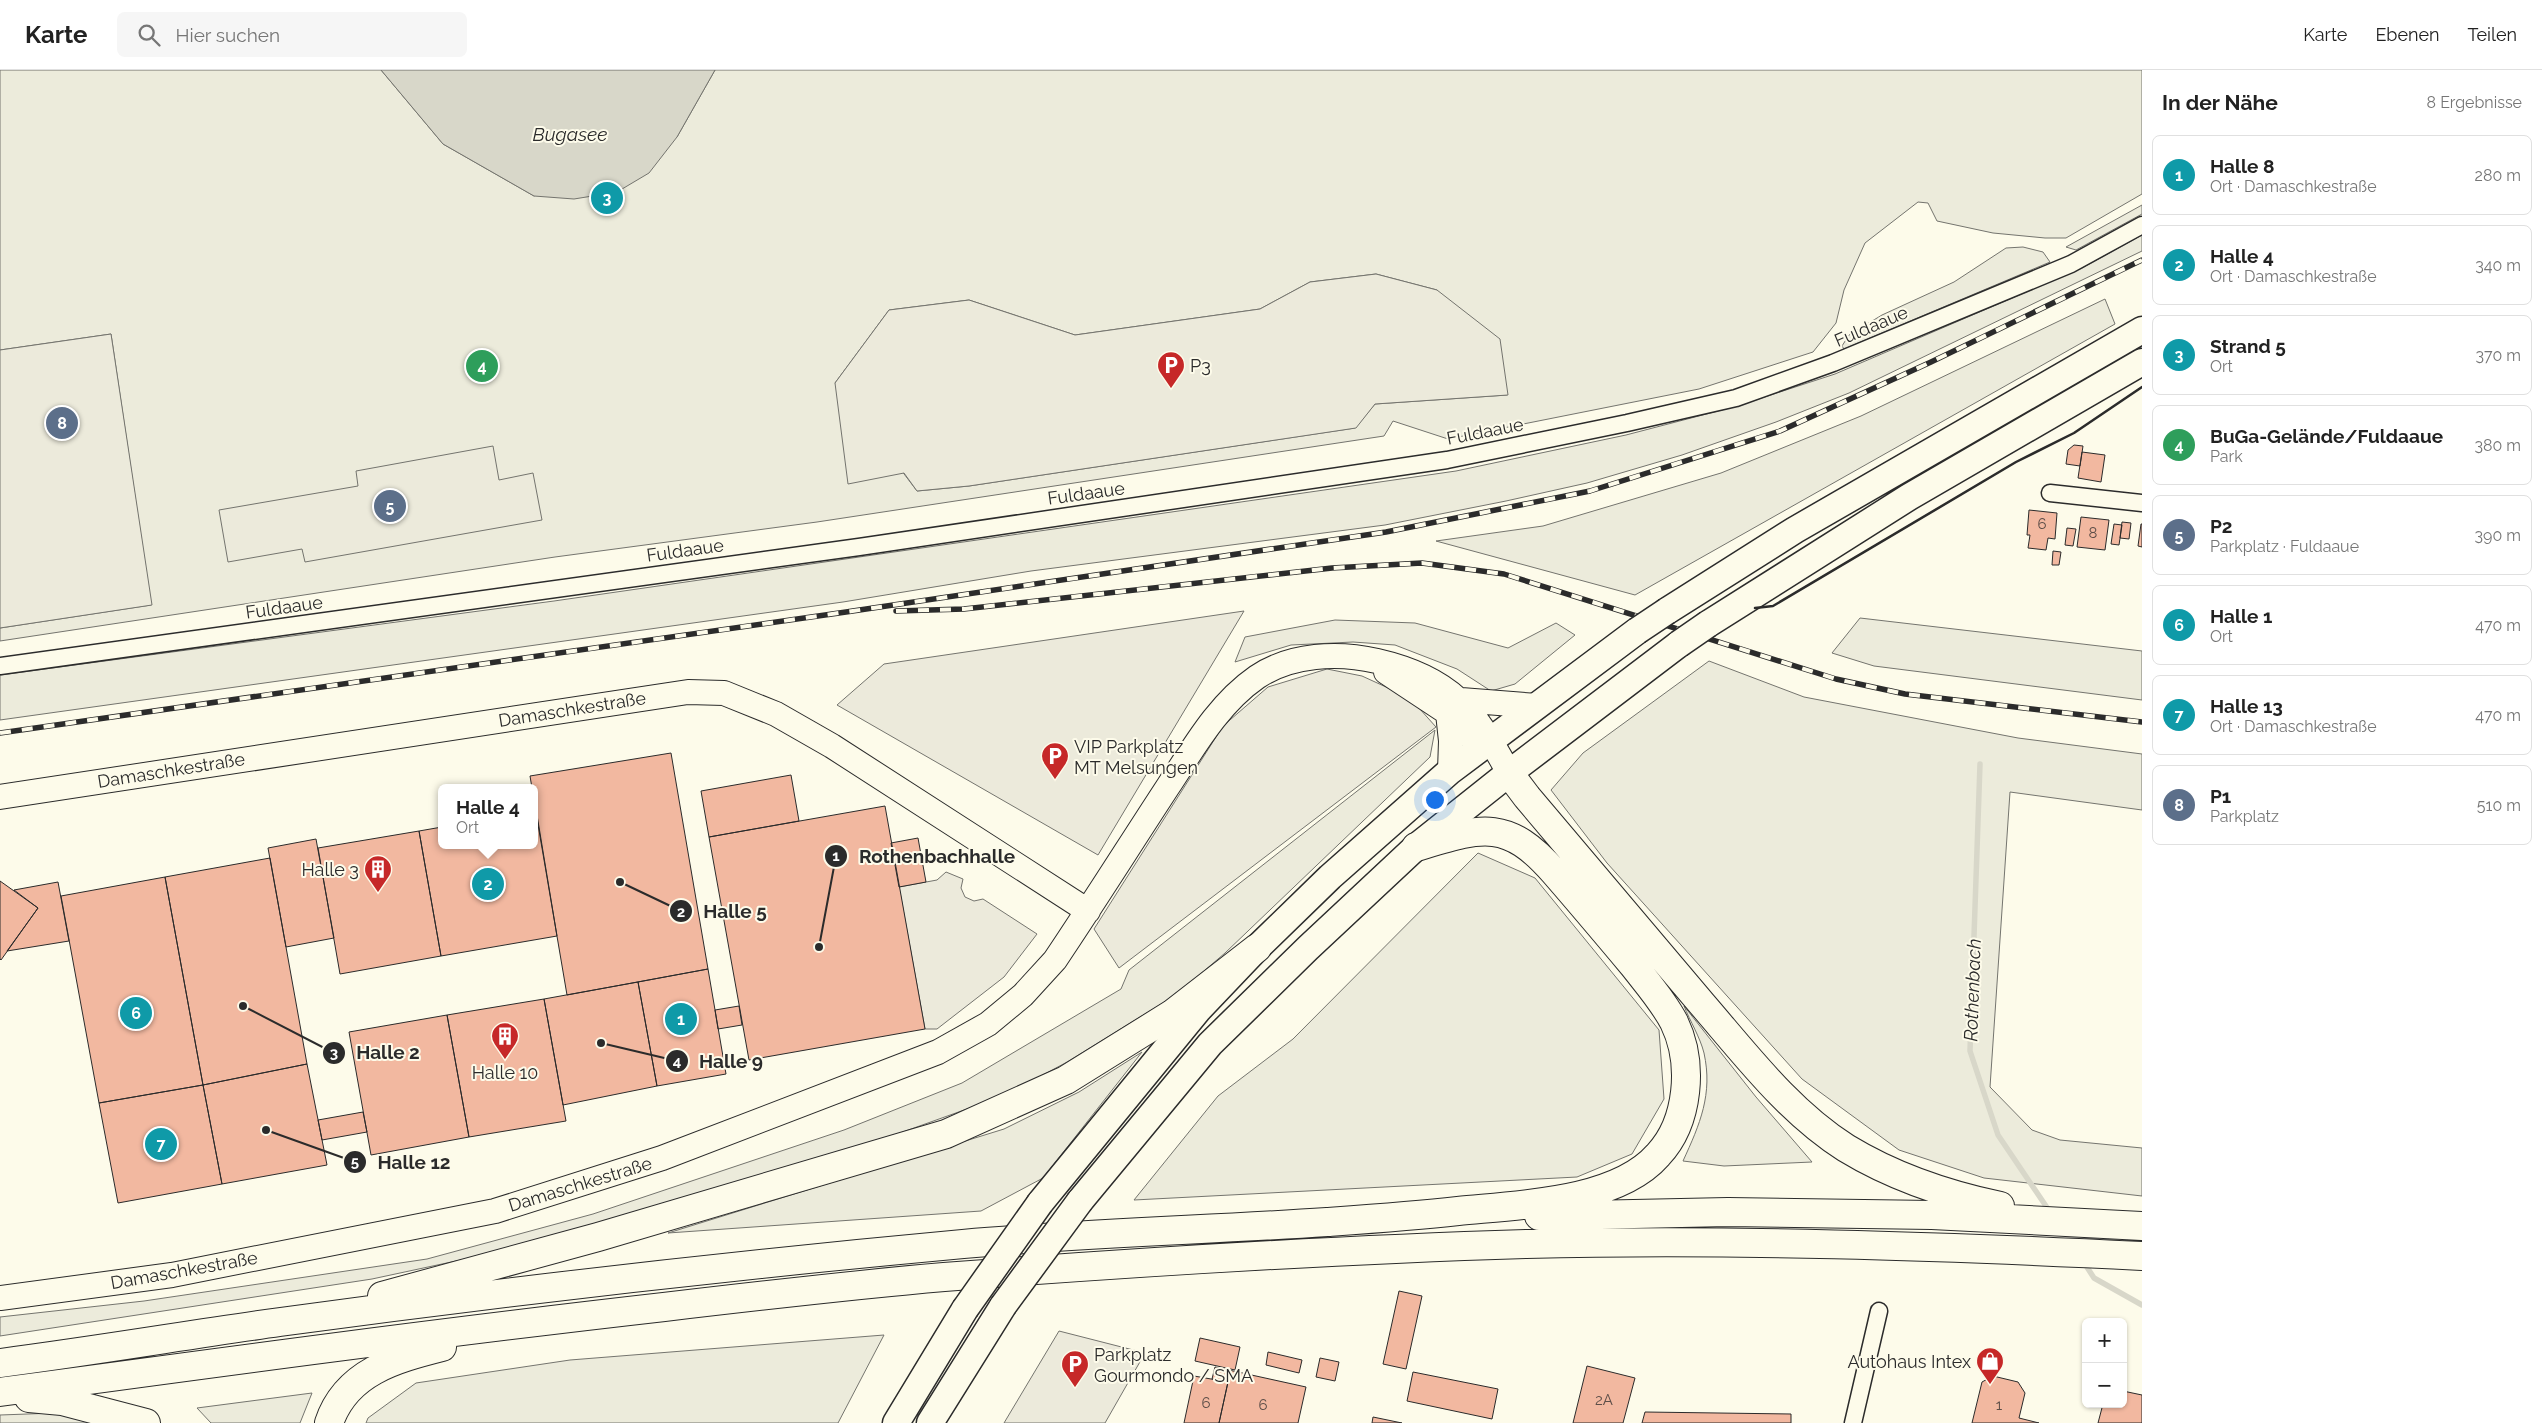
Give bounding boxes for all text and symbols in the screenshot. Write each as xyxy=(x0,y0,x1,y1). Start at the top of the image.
search box xyxy=(117,12,467,57)
text: Karte xyxy=(25,20,87,49)
icon: search xyxy=(135,21,163,49)
text: Hier suchen xyxy=(175,24,280,46)
text: Karte xyxy=(2303,24,2347,45)
text: Ebenen xyxy=(2375,24,2440,45)
text: Teilen xyxy=(2468,24,2517,45)
text: In der Nähe xyxy=(2162,90,2278,115)
text: 8 Ergebnisse xyxy=(2427,93,2522,112)
water label: Bugasee xyxy=(533,123,607,145)
text: Halle 8 xyxy=(2210,155,2274,177)
text: 1 xyxy=(2175,166,2183,185)
text: 280 m xyxy=(2475,166,2521,185)
text: Ort · Damaschkestraße xyxy=(2210,177,2377,196)
pin: 3 xyxy=(591,179,623,217)
text: Halle 4 xyxy=(2210,245,2274,267)
text: 2 xyxy=(2174,256,2184,275)
text: 340 m xyxy=(2475,256,2521,275)
text: Ort · Damaschkestraße xyxy=(2210,267,2377,286)
street label: Fuldaaue xyxy=(1831,301,1911,351)
text: Strand 5 xyxy=(2210,335,2286,357)
text: 3 xyxy=(2175,346,2183,365)
text: 370 m xyxy=(2475,346,2521,365)
pin: 4 xyxy=(466,347,498,385)
parking icon: P3 xyxy=(1156,350,1186,389)
place label: P3 xyxy=(1190,355,1211,376)
text: Ort xyxy=(2210,357,2233,376)
pin: 8 xyxy=(46,404,78,442)
street label: Fuldaaue xyxy=(1445,413,1526,449)
text: BuGa-Gelände/Fuldaaue xyxy=(2210,425,2443,447)
text: 4 xyxy=(2174,436,2184,455)
text: 380 m xyxy=(2474,436,2521,455)
text: Park xyxy=(2210,447,2243,466)
street label: Fuldaaue xyxy=(1046,477,1126,509)
pin: 5 xyxy=(374,487,406,525)
house number: 6 xyxy=(2037,515,2047,533)
text: P2 xyxy=(2210,515,2233,537)
house number: 8 xyxy=(2089,524,2098,542)
text: 5 xyxy=(2175,526,2183,545)
text: 390 m xyxy=(2475,526,2521,545)
street label: Fuldaaue xyxy=(645,534,725,566)
text: Parkplatz · Fuldaaue xyxy=(2210,537,2359,556)
street label: Fuldaaue xyxy=(244,591,324,623)
text: Halle 1 xyxy=(2210,605,2272,627)
text: 6 xyxy=(2174,616,2184,635)
text: 470 m xyxy=(2475,616,2521,635)
text: Ort xyxy=(2210,627,2233,646)
street label: Damaschkestraße xyxy=(497,687,648,731)
text: Halle 13 xyxy=(2210,695,2283,717)
text: 7 xyxy=(2175,706,2183,725)
text: 470 m xyxy=(2475,706,2521,725)
text: Ort · Damaschkestraße xyxy=(2210,717,2377,736)
place label: VIP Parkplatz MT Melsungen xyxy=(1074,736,1198,778)
parking icon: VIP Parkplatz MT Melsungen xyxy=(1040,741,1070,780)
street label: Damaschkestraße xyxy=(96,748,247,792)
popup xyxy=(438,784,538,849)
text: P1 xyxy=(2210,785,2231,807)
your location xyxy=(1422,787,1448,813)
text: Halle 4 xyxy=(456,796,520,818)
text: 8 xyxy=(2174,796,2184,815)
text: 510 m xyxy=(2477,796,2521,815)
text: Parkplatz xyxy=(2210,807,2279,826)
text: Ort xyxy=(456,818,479,837)
callout: Rothenbachhalle xyxy=(824,839,1025,873)
text: Rothenbachhalle xyxy=(859,845,1015,867)
text: 1 xyxy=(832,847,840,865)
building icon: Halle 3 xyxy=(363,854,393,893)
place label: Halle 3 xyxy=(301,859,359,880)
pin: 2 xyxy=(472,865,504,903)
callout: Halle 5 xyxy=(668,894,777,928)
text: Halle 5 xyxy=(703,900,767,922)
text: 2 xyxy=(677,903,685,921)
water label: Rothenbach xyxy=(1959,938,1985,1042)
pin: 6 xyxy=(120,994,152,1032)
pin: 1 xyxy=(665,1000,697,1038)
building icon: Halle 10 xyxy=(490,1021,520,1060)
callout: Halle 2 xyxy=(322,1036,430,1070)
text: Halle 2 xyxy=(356,1041,420,1063)
text: 3 xyxy=(330,1044,338,1062)
callout: Halle 9 xyxy=(664,1044,773,1078)
text: Halle 9 xyxy=(699,1050,763,1072)
text: 4 xyxy=(673,1052,682,1070)
place label: Halle 10 xyxy=(472,1062,538,1083)
pin: 7 xyxy=(145,1125,177,1163)
callout: Halle 12 xyxy=(343,1145,461,1179)
text: Halle 12 xyxy=(377,1151,451,1173)
street label: Damaschkestraße xyxy=(506,1152,655,1216)
text: 5 xyxy=(351,1153,359,1171)
street label: Damaschkestraße xyxy=(109,1247,260,1293)
map controls xyxy=(2082,1318,2127,1408)
button: + xyxy=(2082,1318,2127,1363)
place label: Parkplatz Gourmondo / SMA xyxy=(1094,1344,1253,1386)
shop icon: Autohaus Intex xyxy=(1975,1346,2005,1385)
parking icon: Parkplatz Gourmondo / SMA xyxy=(1060,1349,1090,1388)
place label: Autohaus Intex xyxy=(1847,1351,1971,1372)
button: − xyxy=(2082,1363,2127,1408)
house number: 2A xyxy=(1595,1391,1613,1409)
house number: 6 xyxy=(1201,1394,1211,1412)
house number: 6 xyxy=(1258,1396,1268,1414)
house number: 1 xyxy=(1996,1396,2003,1414)

